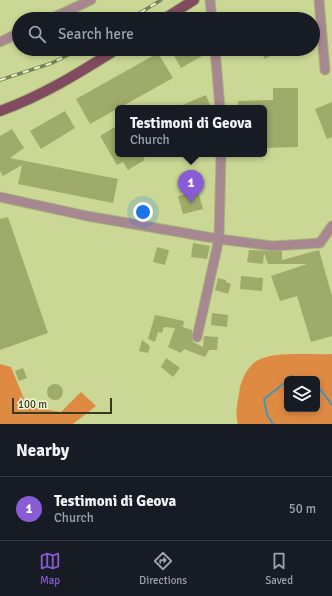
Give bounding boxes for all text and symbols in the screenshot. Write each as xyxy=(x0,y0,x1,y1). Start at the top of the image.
search box xyxy=(12,12,320,56)
icon: search xyxy=(26,23,48,45)
text: Search here xyxy=(58,25,134,43)
popup xyxy=(115,105,267,157)
text: Testimoni di Geova xyxy=(130,114,252,132)
text: Church xyxy=(130,132,170,148)
pin: 1 xyxy=(178,170,204,203)
your location xyxy=(133,202,153,222)
map controls xyxy=(284,376,320,412)
button: layers xyxy=(284,376,320,412)
scale bar xyxy=(12,396,112,415)
text: 100 m xyxy=(18,398,47,411)
text: Nearby xyxy=(16,440,69,461)
text: Testimoni di Geova xyxy=(54,492,176,510)
text: 1 xyxy=(25,501,33,517)
text: 50 m xyxy=(289,501,316,517)
text: Church xyxy=(54,510,94,526)
tab: Map xyxy=(39,550,61,587)
tab: Directions xyxy=(139,550,187,587)
tab: Saved xyxy=(265,550,293,587)

